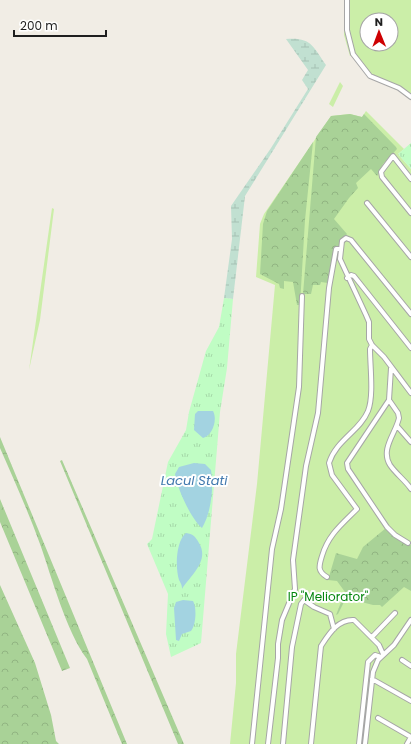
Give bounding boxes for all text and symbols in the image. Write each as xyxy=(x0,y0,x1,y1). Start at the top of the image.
scale bar xyxy=(14,12,106,38)
north arrow xyxy=(359,12,399,52)
text: N xyxy=(375,14,383,30)
text: 200 m xyxy=(20,17,58,34)
water label: Lacul Stati xyxy=(161,471,228,490)
park label: IP "Meliorator" xyxy=(288,588,369,605)

